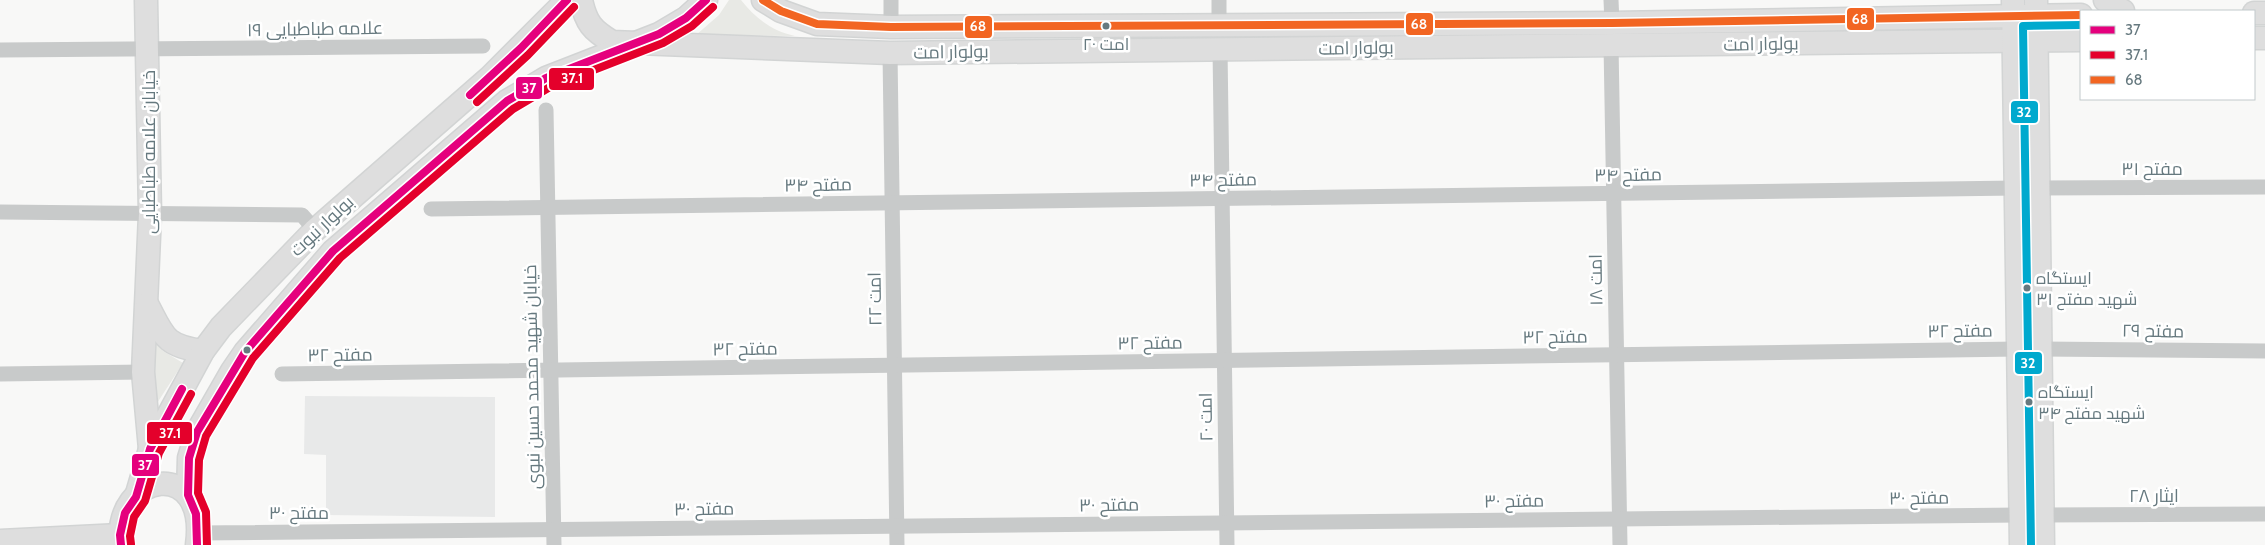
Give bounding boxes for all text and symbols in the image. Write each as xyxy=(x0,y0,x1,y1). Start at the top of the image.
line badge: 68 xyxy=(1846,7,1875,31)
text: 68 xyxy=(1852,10,1868,28)
legend xyxy=(2080,10,2255,100)
line badge: 68 xyxy=(1405,12,1434,36)
line badge: 68 xyxy=(964,15,993,39)
text: 68 xyxy=(1411,15,1427,33)
street label: علامه طباطبایی ۱۹ xyxy=(247,17,383,41)
text: 68 xyxy=(970,17,986,35)
marker: امت ۲۰ xyxy=(1101,21,1111,31)
text: 37 xyxy=(2125,21,2141,39)
street label: بولوار امت xyxy=(1723,32,1799,56)
place label: امت ۲۰ xyxy=(1083,34,1129,54)
street label: بولوار امت xyxy=(1318,36,1394,60)
street label: بولوار امت xyxy=(913,40,989,64)
text: 37.1 xyxy=(2125,46,2148,64)
line badge: 37.1 xyxy=(548,67,595,91)
text: 37.1 xyxy=(561,69,583,87)
street label: خیابان علامه طباطبایی xyxy=(138,70,160,234)
text: 68 xyxy=(2125,71,2143,89)
line badge: 37 xyxy=(515,76,543,100)
text: 37 xyxy=(522,79,537,97)
line badge: 32 xyxy=(2010,100,2039,124)
text: 32 xyxy=(2017,103,2031,121)
street label: مفتح ۳۱ xyxy=(2121,158,2183,181)
street label: مفتح ۳۴ xyxy=(1594,163,1662,188)
street label: مفتح ۳۴ xyxy=(1189,168,1257,193)
street label: مفتح ۳۴ xyxy=(784,173,852,198)
street label: بولوار نبوت xyxy=(286,191,358,261)
street label: امت ۱۸ xyxy=(1585,254,1607,306)
street label: خیابان شهید محمد حسین نبوی xyxy=(519,264,545,490)
place label: ایستگاه شهید مفتح ۳۱ xyxy=(2036,268,2137,311)
street label: امت ۲۲ xyxy=(864,272,886,326)
marker: ایستگاه شهید مفتح ۳۱ xyxy=(2022,283,2032,293)
street label: مفتح ۳۲ xyxy=(1927,319,1993,344)
street label: مفتح ۲۹ xyxy=(2122,319,2184,344)
street label: مفتح ۳۲ xyxy=(1522,325,1588,350)
street label: مفتح ۳۲ xyxy=(1117,331,1183,356)
street label: مفتح ۳۲ xyxy=(712,337,778,362)
street label: مفتح ۳۲ xyxy=(307,343,373,368)
unlabelled marker xyxy=(242,345,252,355)
line badge: 32 xyxy=(2014,351,2043,375)
text: 32 xyxy=(2021,354,2035,372)
place label: ایستگاه شهید مفتح ۳۴ xyxy=(2038,382,2145,425)
street label: امت ۲۰ xyxy=(1195,392,1217,442)
marker: ایستگاه شهید مفتح ۳۴ xyxy=(2024,397,2034,407)
line badge: 37.1 xyxy=(146,421,193,445)
text: 37.1 xyxy=(159,424,181,442)
line badge: 37 xyxy=(131,453,160,477)
text: 37 xyxy=(138,456,153,474)
street label: ایثار ۲۸ xyxy=(2129,485,2179,507)
street label: مفتح ۳۰ xyxy=(1889,486,1949,511)
street label: مفتح ۳۰ xyxy=(1484,489,1544,514)
street label: مفتح ۳۰ xyxy=(1079,493,1139,518)
street label: مفتح ۳۰ xyxy=(674,497,734,522)
street label: مفتح ۳۰ xyxy=(269,502,329,525)

